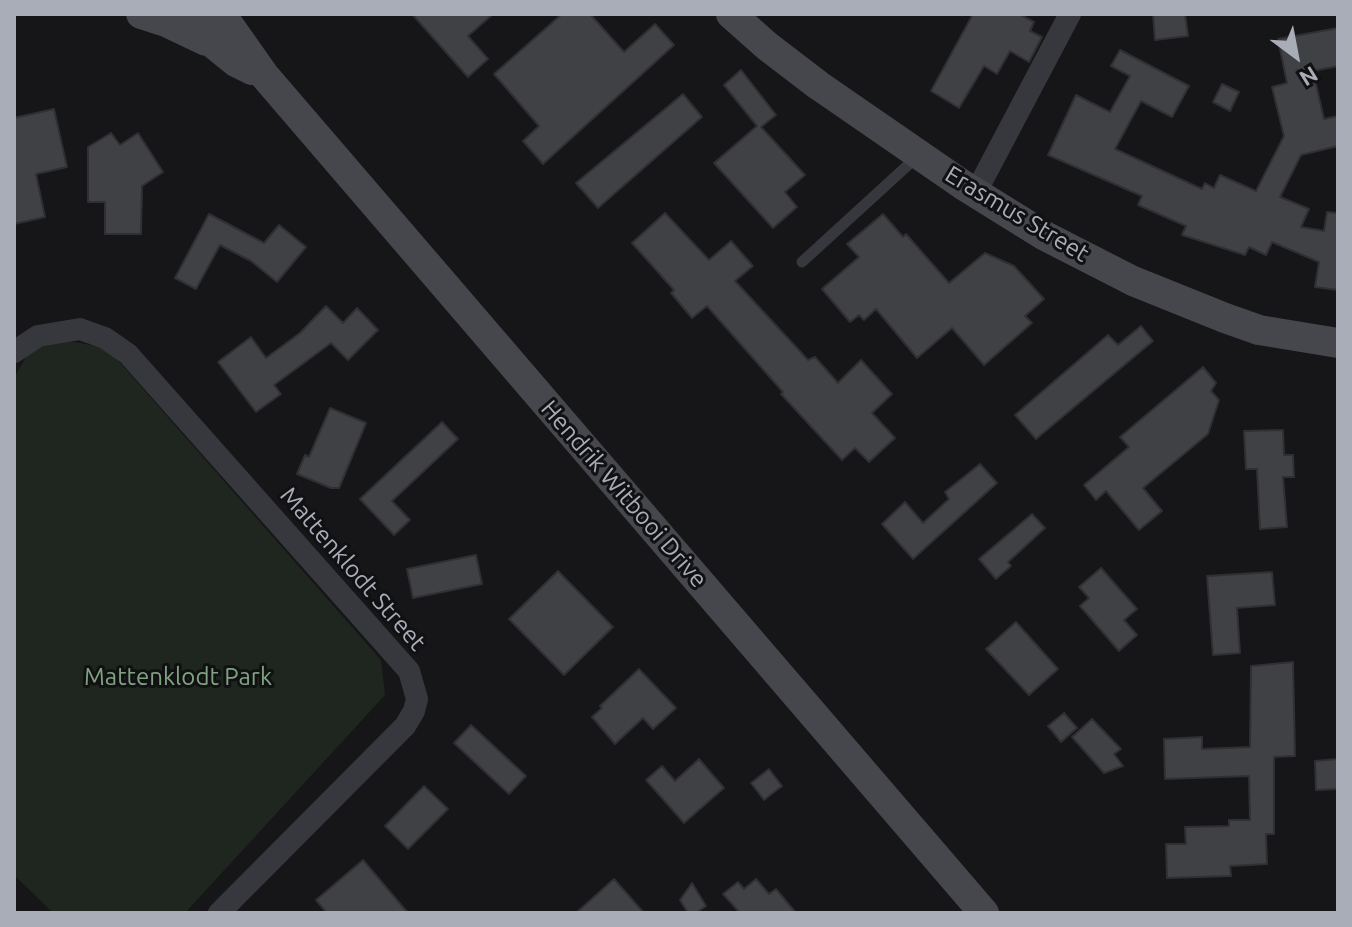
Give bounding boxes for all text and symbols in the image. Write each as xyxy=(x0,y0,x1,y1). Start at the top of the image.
north arrow xyxy=(1256,16,1336,96)
text: N xyxy=(1295,62,1323,92)
street label: Erasmus Street xyxy=(940,160,1094,268)
street label: Hendrik Witbooi Drive xyxy=(535,395,713,593)
street label: Mattenklodt Street xyxy=(274,481,432,657)
park label: Mattenklodt Park xyxy=(84,663,272,691)

